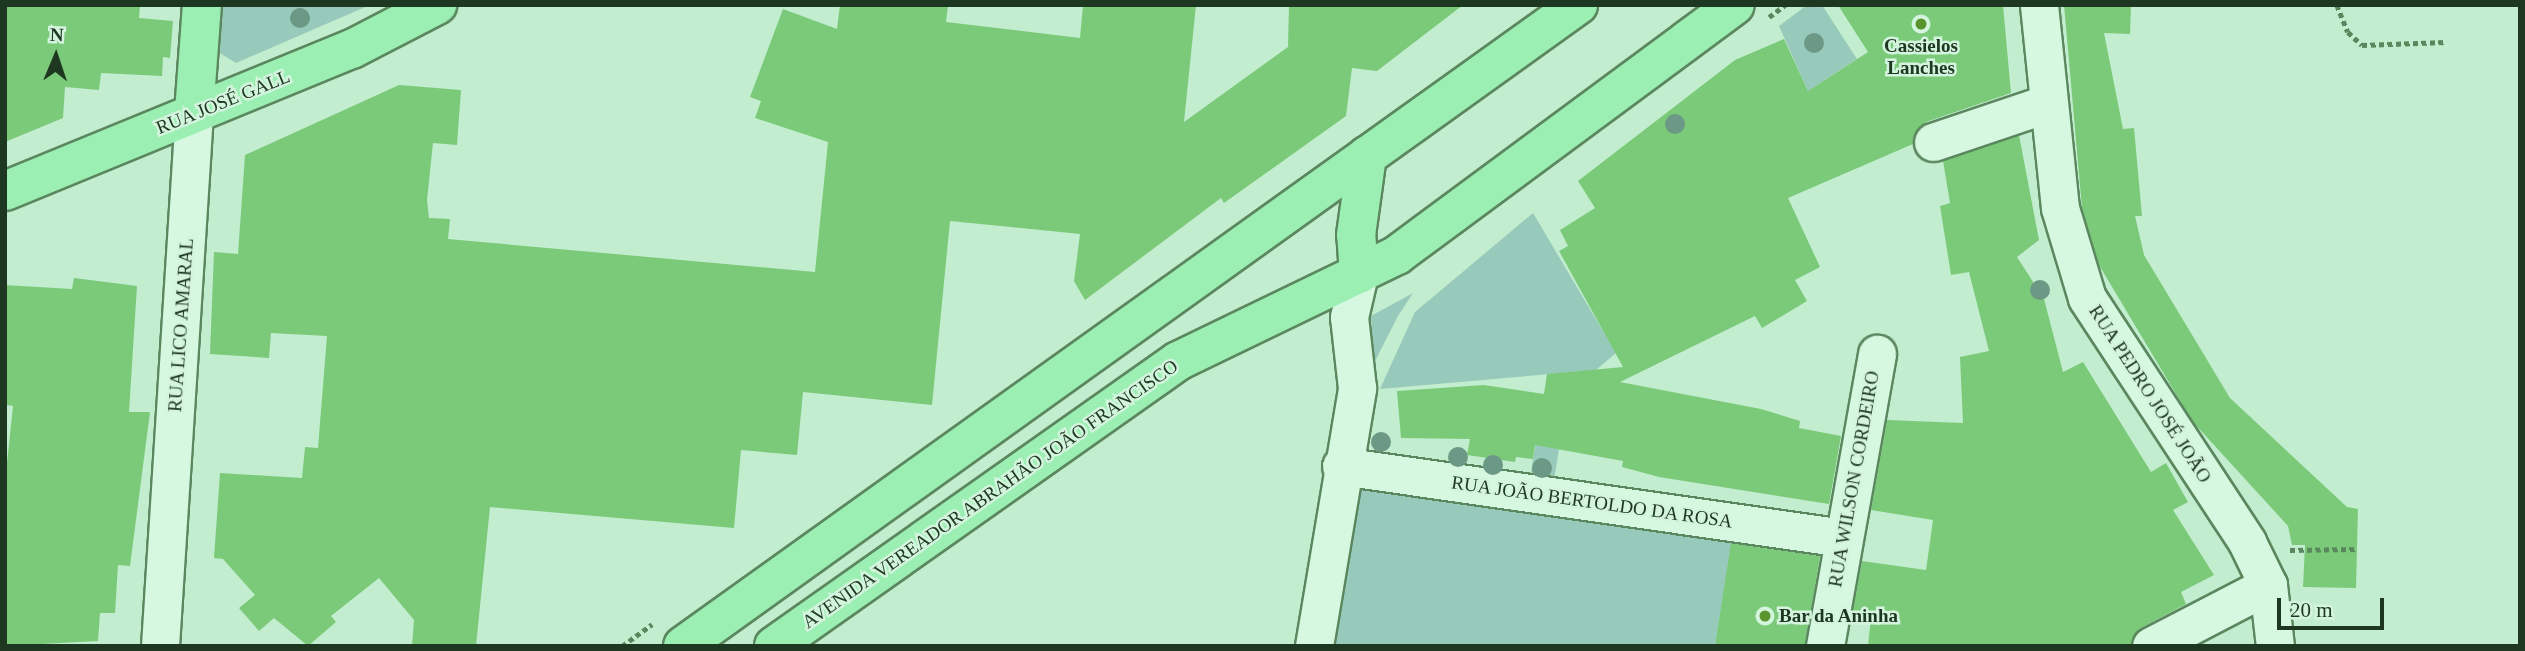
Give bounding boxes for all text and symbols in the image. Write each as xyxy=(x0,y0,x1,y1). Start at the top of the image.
marker: Cassielos Lanches xyxy=(1913,16,1929,32)
north arrow xyxy=(21,21,91,91)
text: N xyxy=(50,24,64,45)
place label: Cassielos Lanches xyxy=(1884,35,1958,79)
street label: RUA JOSÉ GALL xyxy=(152,65,294,139)
street label: RUA LICO AMARAL xyxy=(163,236,199,414)
street label: RUA PEDRO JOSÉ JOÃO xyxy=(2084,300,2216,488)
street label: AVENIDA VEREADOR ABRAHÃO JOÃO FRANCISCO xyxy=(797,354,1183,634)
street label: RUA WILSON CORDEIRO xyxy=(1824,368,1884,590)
street label: RUA JOÃO BERTOLDO DA ROSA xyxy=(1449,471,1735,533)
scale bar xyxy=(2280,584,2387,628)
text: 20 m xyxy=(2290,598,2333,622)
place label: Bar da Aninha xyxy=(1779,605,1899,627)
marker: Bar da Aninha xyxy=(1757,608,1773,624)

